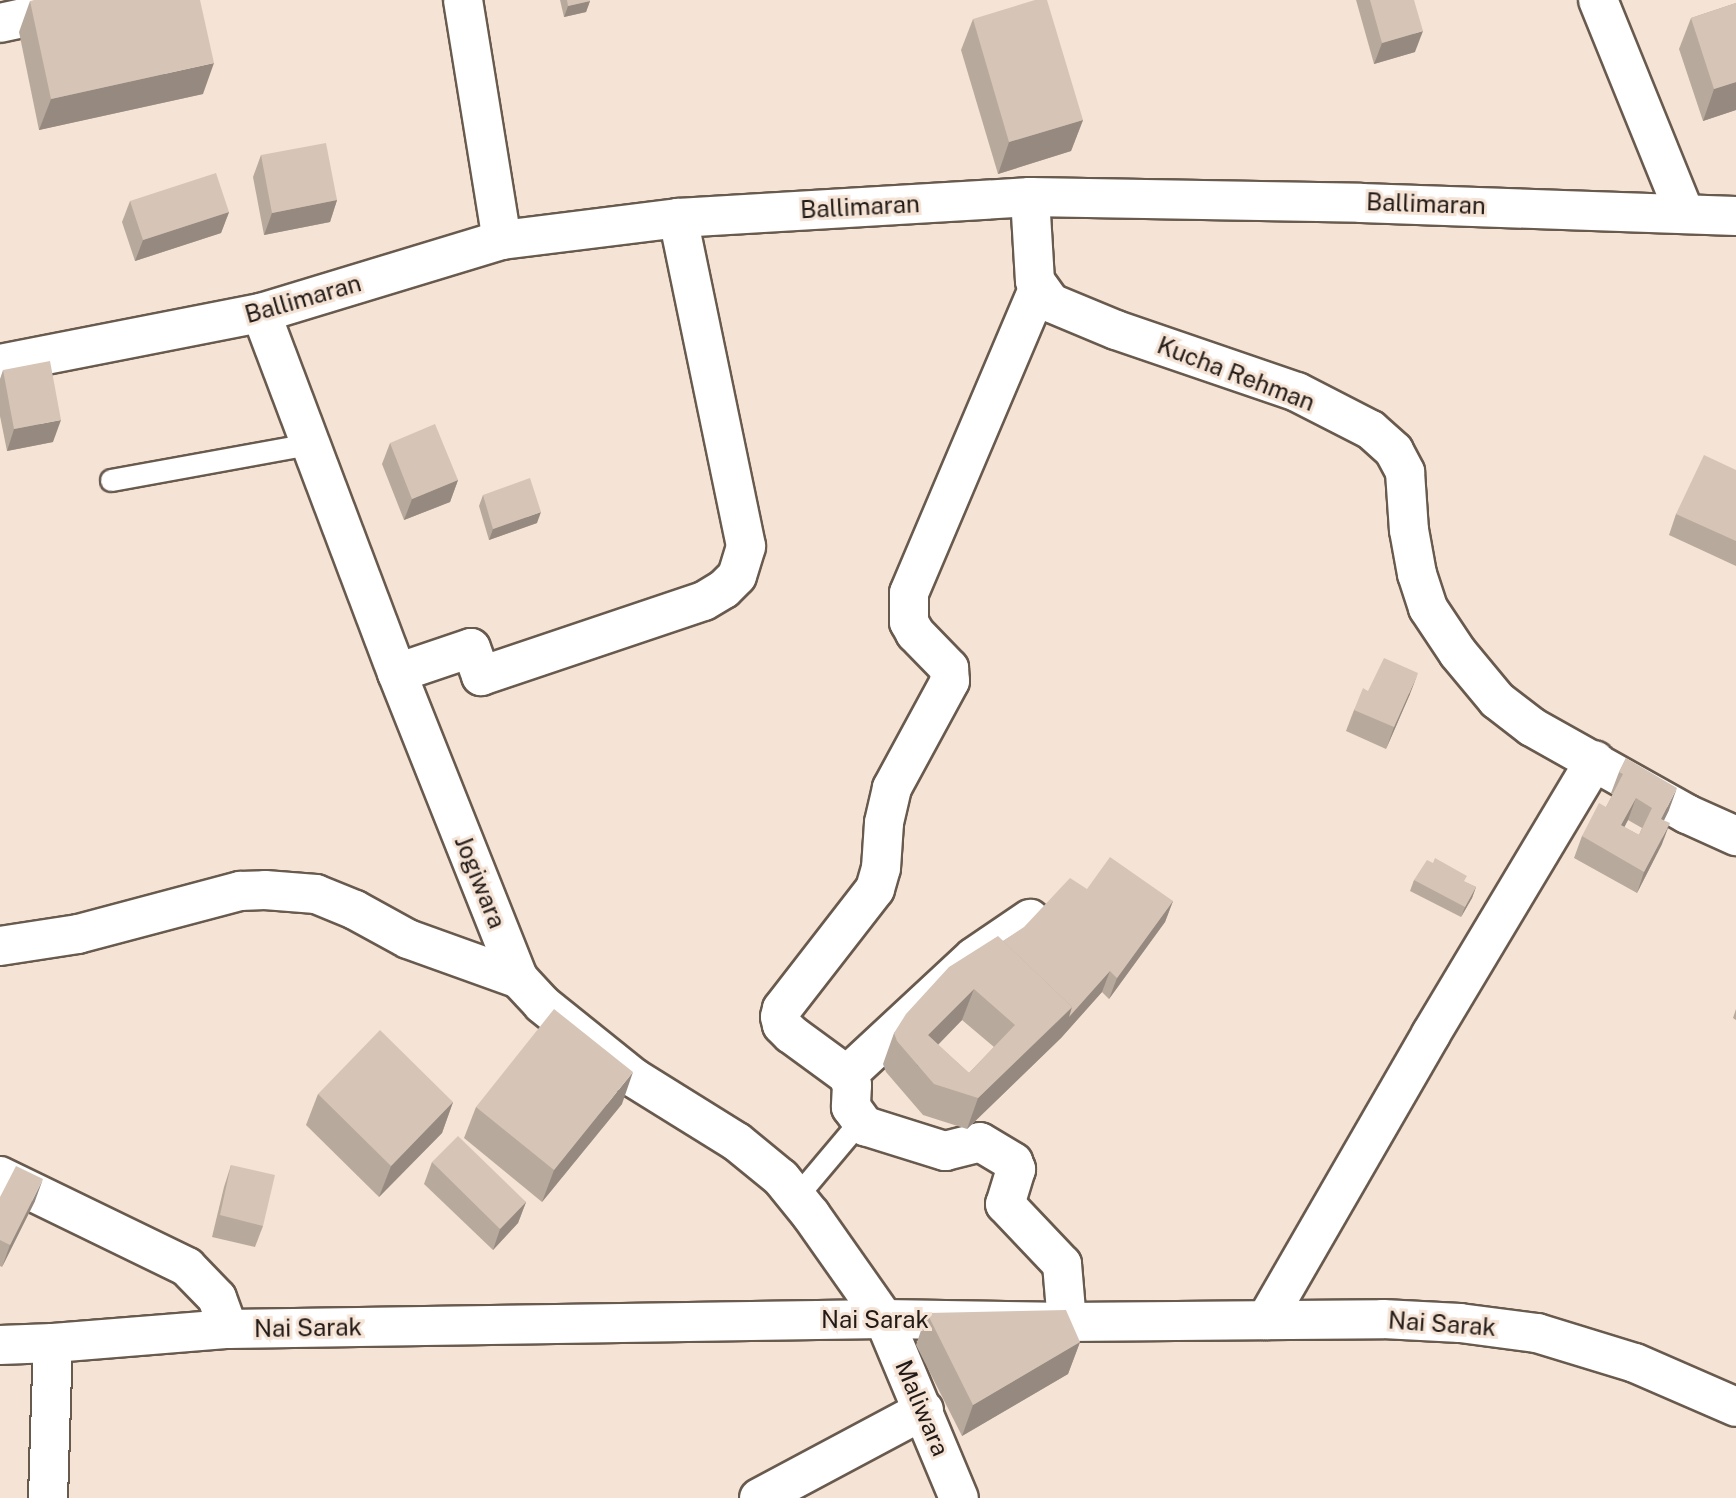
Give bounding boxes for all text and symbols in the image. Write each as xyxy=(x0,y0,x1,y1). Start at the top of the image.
street label: Ballimaran xyxy=(1366,188,1486,220)
street label: Ballimaran xyxy=(800,189,920,225)
street label: Ballimaran xyxy=(242,269,364,329)
street label: Kucha Rehman xyxy=(1153,331,1319,417)
street label: Jogiwara xyxy=(448,831,512,933)
street label: Nai Sarak xyxy=(821,1306,929,1334)
street label: Nai Sarak xyxy=(1387,1306,1497,1342)
street label: Nai Sarak xyxy=(254,1313,362,1343)
street label: Maliwara xyxy=(889,1356,955,1460)

